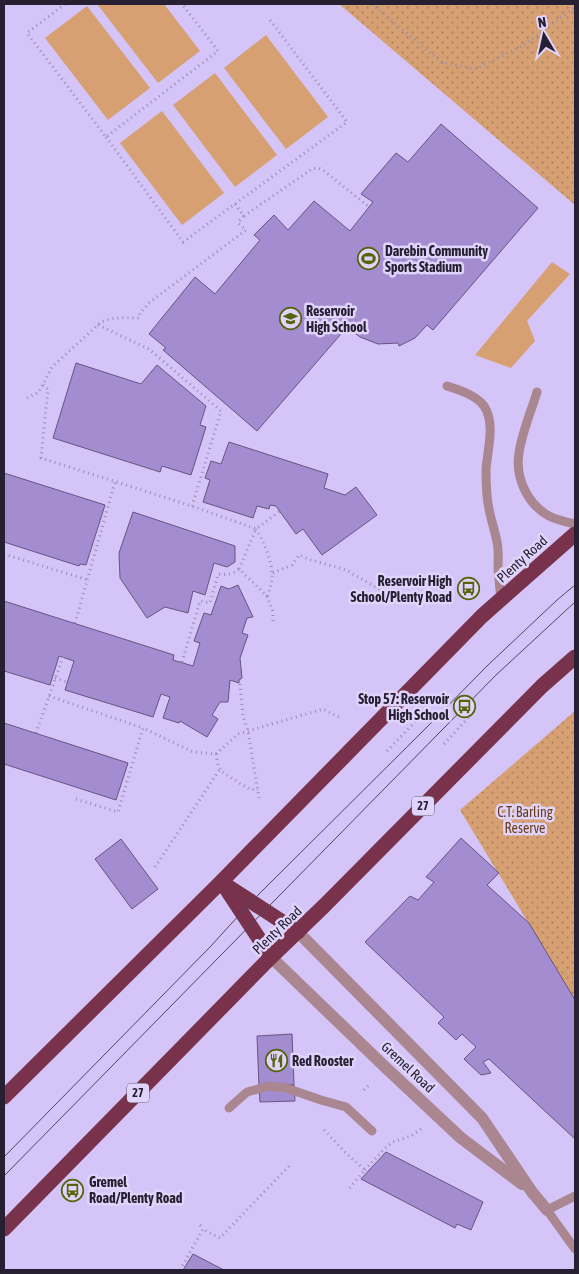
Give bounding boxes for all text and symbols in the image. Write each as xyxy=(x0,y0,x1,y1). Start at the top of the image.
north arrow xyxy=(519,10,569,60)
text: N xyxy=(537,14,547,31)
place label: Darebin Community Sports Stadium xyxy=(385,243,488,275)
sports icon: Darebin Community Sports Stadium xyxy=(357,247,381,271)
place label: Reservoir High School xyxy=(306,303,367,335)
school or university icon: Reservoir High School xyxy=(278,307,302,331)
street label: Plenty Road xyxy=(494,532,550,586)
place label: Reservoir High School/Plenty Road xyxy=(351,573,452,605)
bus stop icon: Reservoir High School/Plenty Road xyxy=(456,577,480,601)
place label: Stop 57: Reservoir High School xyxy=(358,691,450,723)
bus stop icon: Stop 57: Reservoir High School xyxy=(453,695,477,719)
road number: 27 xyxy=(412,796,434,816)
park label: C.T. Barling Reserve xyxy=(497,804,553,836)
street label: Plenty Road xyxy=(249,903,305,957)
street label: Gremel Road xyxy=(378,1038,438,1096)
restaurant icon: Red Rooster xyxy=(264,1049,288,1073)
place label: Red Rooster xyxy=(292,1053,354,1069)
road number: 27 xyxy=(127,1084,149,1102)
place label: Gremel Road/Plenty Road xyxy=(89,1174,183,1206)
bus stop icon: Gremel Road/Plenty Road xyxy=(61,1178,85,1202)

